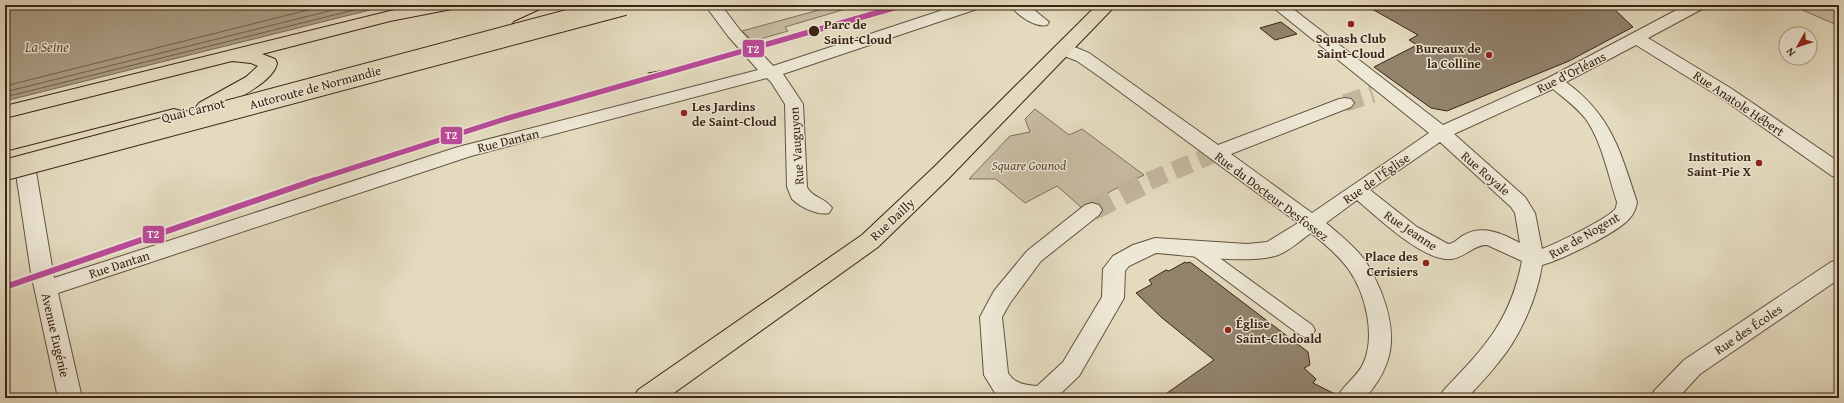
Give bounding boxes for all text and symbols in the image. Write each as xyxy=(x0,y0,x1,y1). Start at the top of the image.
place label: Parc de Saint-Cloud xyxy=(824,15,893,49)
marker: Squash Club Saint-Cloud xyxy=(1346,19,1356,29)
marker: Parc de Saint-Cloud xyxy=(807,24,821,38)
north arrow xyxy=(1778,26,1818,66)
place label: Squash Club Saint-Cloud xyxy=(1316,29,1386,63)
water label: La Seine xyxy=(24,37,69,57)
line badge: T2 xyxy=(742,39,765,58)
place label: Bureaux de la Colline xyxy=(1416,39,1481,73)
text: T2 xyxy=(747,41,759,57)
text: N xyxy=(1781,44,1799,60)
street label: Rue d'Orléans xyxy=(1533,47,1609,98)
marker: Bureaux de la Colline xyxy=(1484,50,1494,60)
street label: Autoroute de Normandie xyxy=(247,61,383,114)
street label: Rue Anatole Hébert xyxy=(1689,66,1788,141)
street label: Quai Carnot xyxy=(159,93,227,128)
place label: Les Jardins de Saint-Cloud xyxy=(692,97,777,131)
street label: Rue Vauguyon xyxy=(784,106,809,186)
marker: Les Jardins de Saint-Cloud xyxy=(679,108,689,118)
street label: Rue Dantan xyxy=(475,123,542,157)
line badge: T2 xyxy=(440,126,463,145)
text: T2 xyxy=(445,127,457,143)
street label: Rue du Docteur Desfossez xyxy=(1211,147,1333,246)
street label: Rue Royale xyxy=(1457,147,1514,200)
place label: Institution Saint-Pie X xyxy=(1687,147,1752,181)
street label: Rue de l'Église xyxy=(1339,148,1414,209)
park label: Square Gounod xyxy=(992,156,1066,175)
marker: Institution Saint-Pie X xyxy=(1754,158,1764,168)
street label: Rue Dailly xyxy=(866,193,919,245)
street label: Rue Jeanne xyxy=(1380,206,1441,255)
street label: Rue de Nogent xyxy=(1545,207,1624,263)
line badge: T2 xyxy=(142,225,165,244)
text: T2 xyxy=(147,226,159,242)
street label: Rue Dantan xyxy=(86,246,153,283)
place label: Place des Cerisiers xyxy=(1365,247,1418,281)
marker: Place des Cerisiers xyxy=(1421,258,1431,268)
street label: Avenue Eugénie xyxy=(37,291,74,379)
street label: Rue des Écoles xyxy=(1710,300,1786,359)
place label: Église Saint-Clodoald xyxy=(1236,314,1322,348)
marker: Église Saint-Clodoald xyxy=(1223,325,1233,335)

